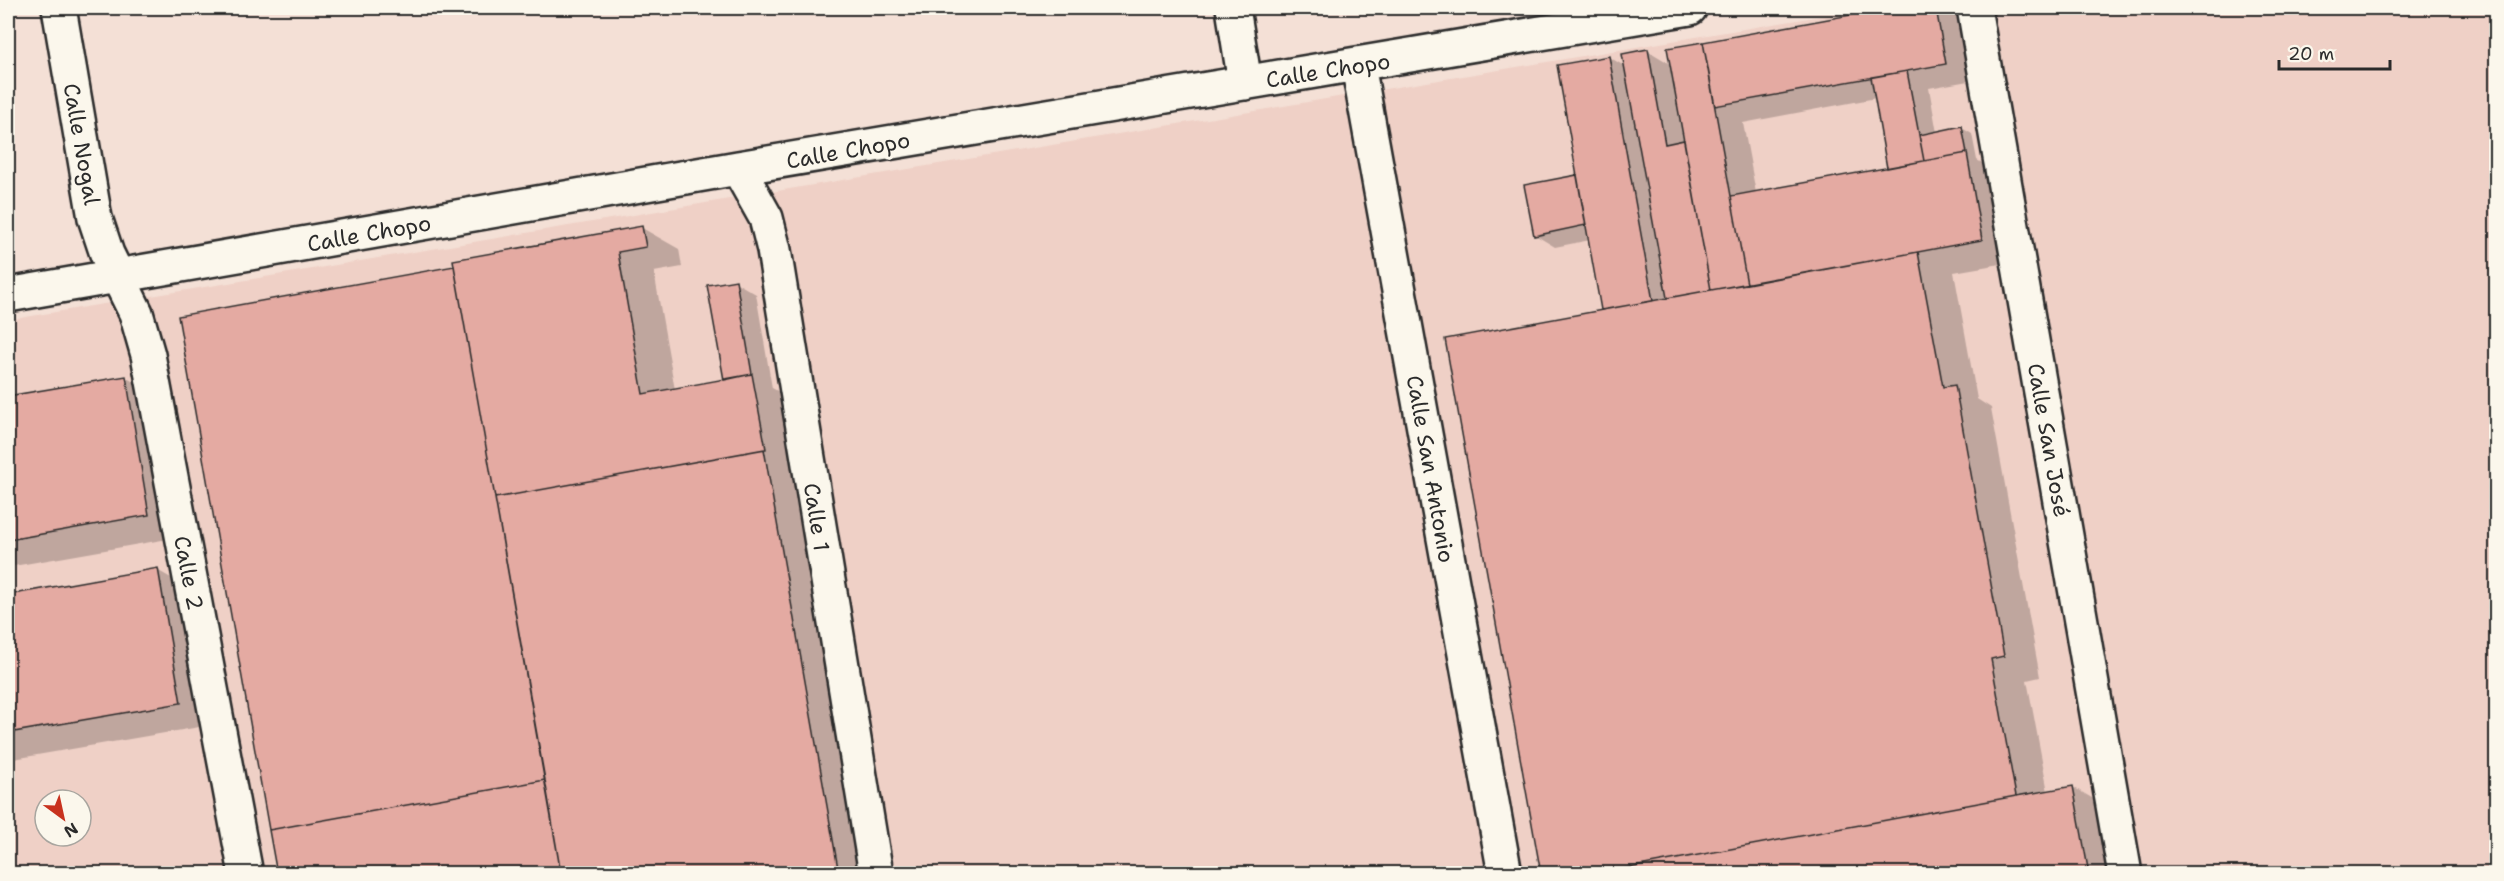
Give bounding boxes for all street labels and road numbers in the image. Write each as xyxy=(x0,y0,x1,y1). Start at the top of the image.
street label: Calle Chopo xyxy=(1264,46,1392,95)
street label: Calle Nogal xyxy=(57,81,107,208)
street label: Calle Chopo xyxy=(784,125,912,176)
street label: Calle Chopo xyxy=(305,208,433,259)
street label: Calle San José xyxy=(2021,361,2076,519)
street label: Calle San Antonio xyxy=(1400,373,1461,565)
street label: Calle 1 xyxy=(797,481,836,553)
street label: Calle 2 xyxy=(167,533,210,613)

